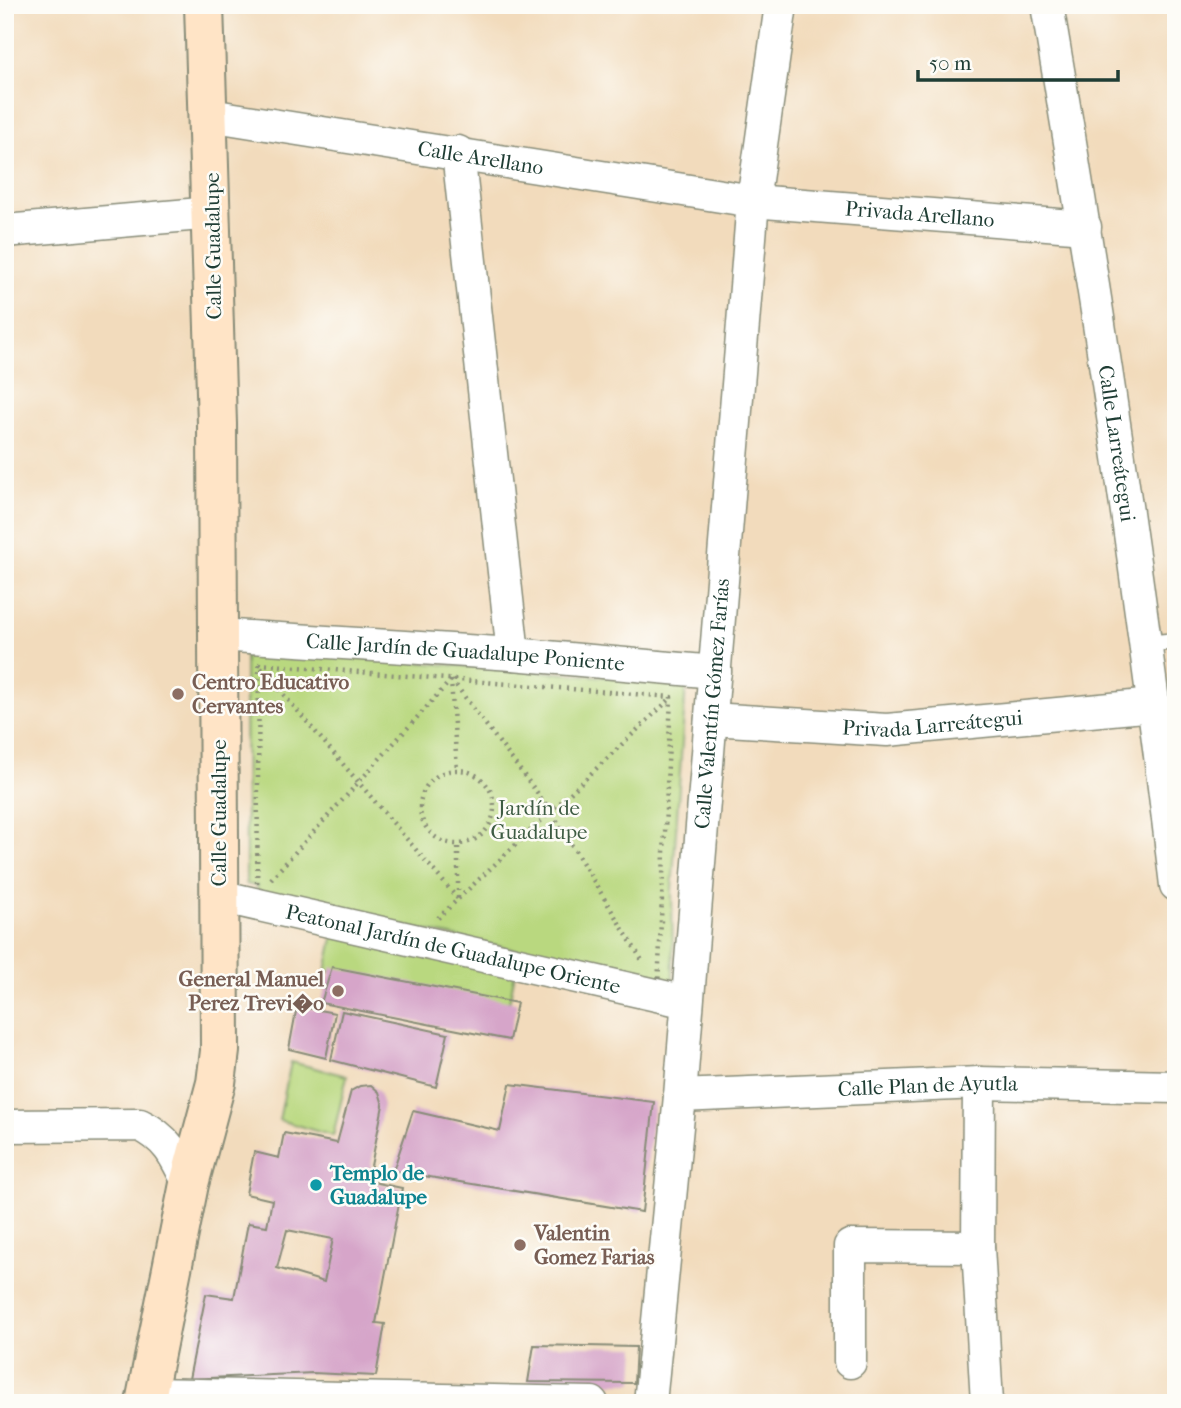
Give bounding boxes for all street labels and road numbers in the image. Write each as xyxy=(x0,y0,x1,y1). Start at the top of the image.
street label: Calle Arellano xyxy=(416,136,545,180)
street label: Calle Guadalupe xyxy=(200,172,226,320)
street label: Privada Arellano xyxy=(844,196,995,232)
street label: Calle Larreátegui xyxy=(1093,363,1140,523)
street label: Calle Valentín Gómez Farías xyxy=(690,577,734,830)
street label: Calle Jardín de Guadalupe Poniente xyxy=(305,629,626,676)
street label: Privada Larreátegui xyxy=(841,705,1024,742)
street label: Calle Guadalupe xyxy=(207,739,231,887)
street label: Peatonal Jardín de Guadalupe Oriente xyxy=(283,899,623,999)
street label: Calle Plan de Ayutla xyxy=(837,1071,1018,1101)

